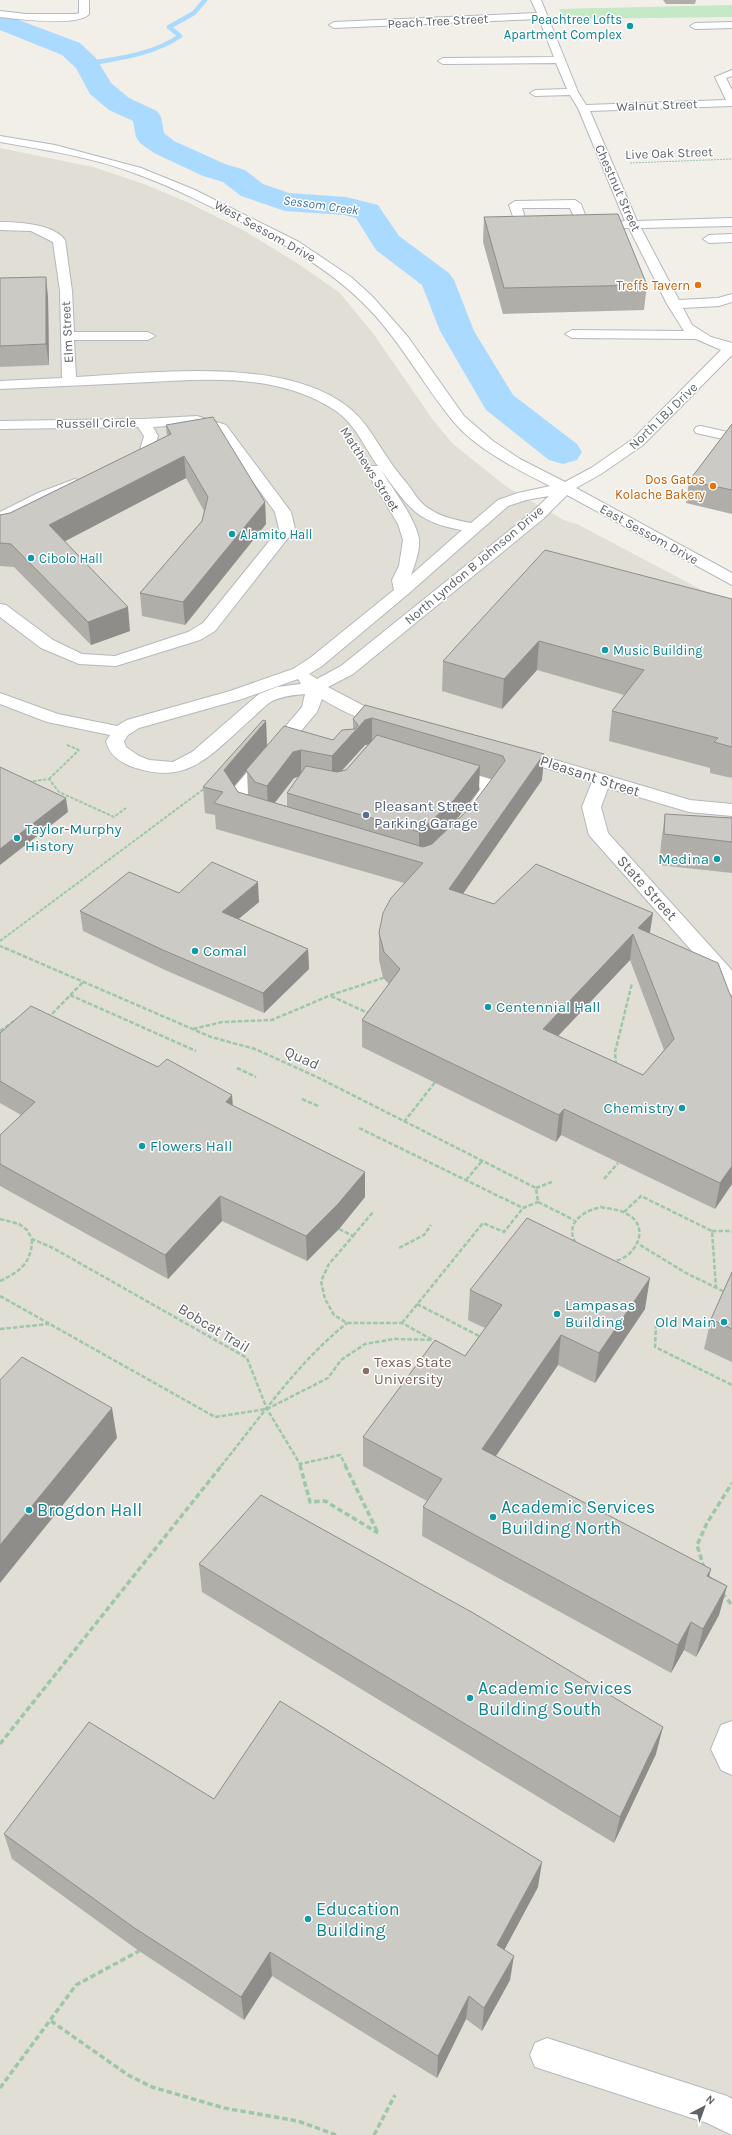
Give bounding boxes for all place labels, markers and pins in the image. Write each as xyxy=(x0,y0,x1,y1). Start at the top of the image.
place label: Peachtree Lofts Apartment Complex xyxy=(504,12,622,42)
marker: Peachtree Lofts Apartment Complex xyxy=(625,21,635,31)
place label: Treffs Tavern xyxy=(616,278,690,293)
marker: Treffs Tavern xyxy=(693,280,703,290)
place label: Dos Gatos Kolache Bakery xyxy=(615,472,705,502)
marker: Dos Gatos Kolache Bakery xyxy=(708,481,718,491)
place label: Alamito Hall xyxy=(240,527,313,542)
marker: Alamito Hall xyxy=(227,529,237,539)
place label: Cibolo Hall xyxy=(39,551,103,566)
marker: Cibolo Hall xyxy=(26,553,36,563)
place label: Music Building xyxy=(613,643,703,658)
marker: Music Building xyxy=(600,645,610,655)
place label: Pleasant Street Parking Garage xyxy=(374,797,478,832)
marker: Pleasant Street Parking Garage xyxy=(361,810,371,820)
place label: Taylor-Murphy History xyxy=(25,820,122,855)
marker: Taylor-Murphy History xyxy=(12,833,22,843)
place label: Medina xyxy=(658,850,709,868)
marker: Medina xyxy=(712,854,722,864)
place label: Comal xyxy=(203,942,247,960)
marker: Comal xyxy=(190,946,200,956)
place label: Centennial Hall xyxy=(496,998,601,1016)
marker: Centennial Hall xyxy=(483,1002,493,1012)
place label: Chemistry xyxy=(604,1099,674,1117)
marker: Chemistry xyxy=(677,1103,687,1113)
place label: Flowers Hall xyxy=(150,1137,232,1155)
marker: Flowers Hall xyxy=(137,1141,147,1151)
place label: Lampasas Building xyxy=(565,1296,635,1331)
marker: Lampasas Building xyxy=(552,1309,562,1319)
place label: Old Main xyxy=(655,1313,716,1331)
marker: Old Main xyxy=(719,1317,729,1327)
place label: Texas State University xyxy=(374,1353,452,1388)
marker: Texas State University xyxy=(361,1366,371,1376)
place label: Academic Services Building North xyxy=(501,1496,655,1539)
place label: Brogdon Hall xyxy=(37,1499,142,1521)
marker: Brogdon Hall xyxy=(24,1505,34,1515)
marker: Academic Services Building North xyxy=(488,1512,498,1522)
place label: Academic Services Building South xyxy=(478,1677,632,1720)
marker: Academic Services Building South xyxy=(465,1693,475,1703)
place label: Education Building xyxy=(316,1898,400,1941)
marker: Education Building xyxy=(303,1914,313,1924)

